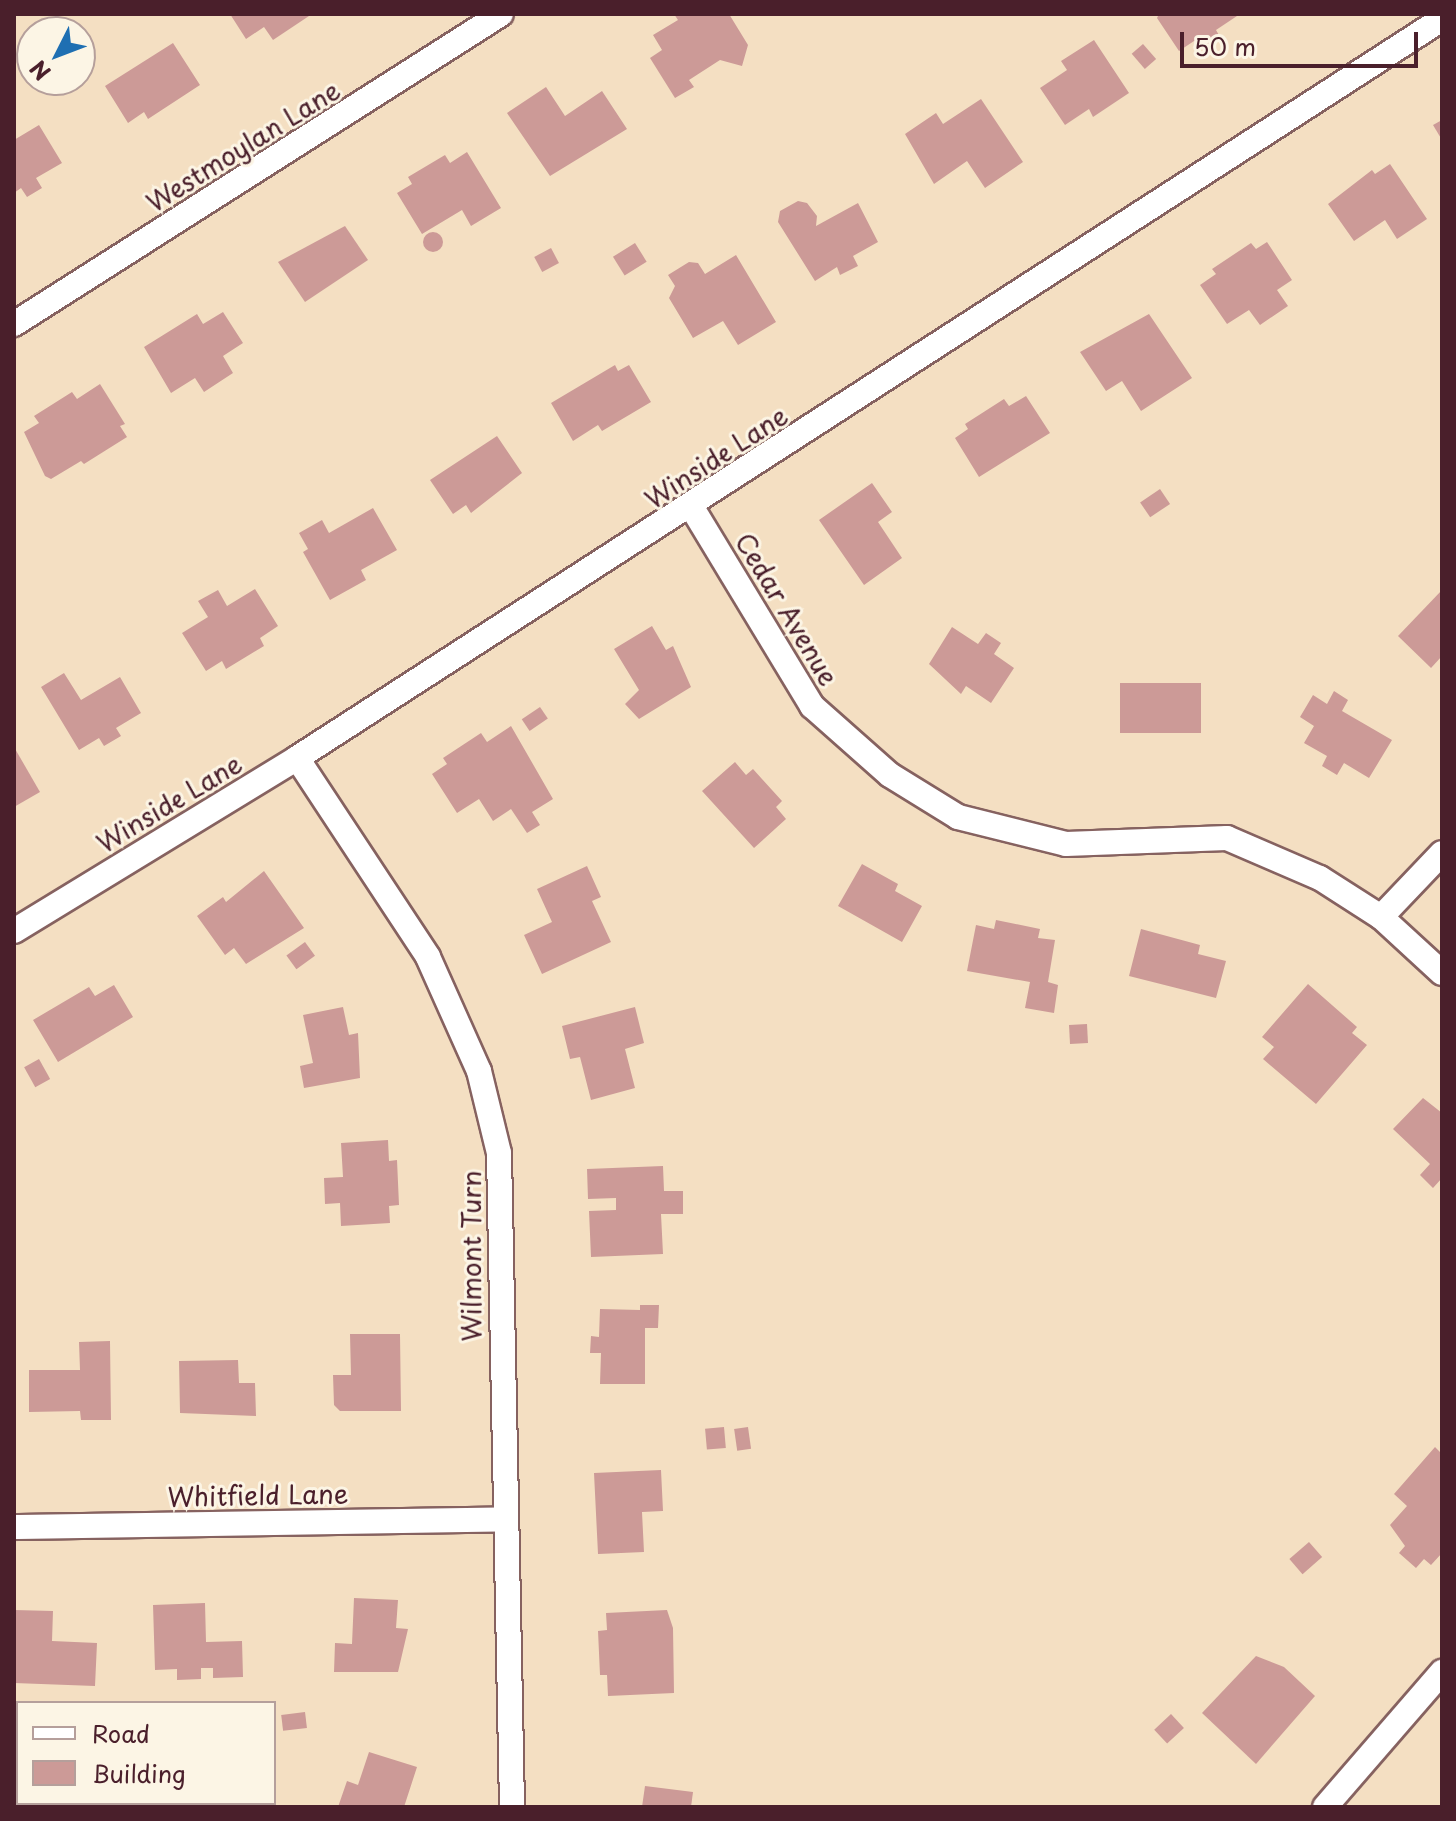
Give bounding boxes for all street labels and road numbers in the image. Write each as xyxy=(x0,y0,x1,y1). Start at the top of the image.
street label: Westmoylan Lane xyxy=(140,74,346,218)
street label: Winside Lane xyxy=(638,399,794,515)
street label: Cedar Avenue xyxy=(729,527,845,691)
street label: Winside Lane xyxy=(90,747,248,859)
street label: Wilmont Turn xyxy=(455,1170,487,1342)
street label: Whitfield Lane xyxy=(167,1478,349,1512)

